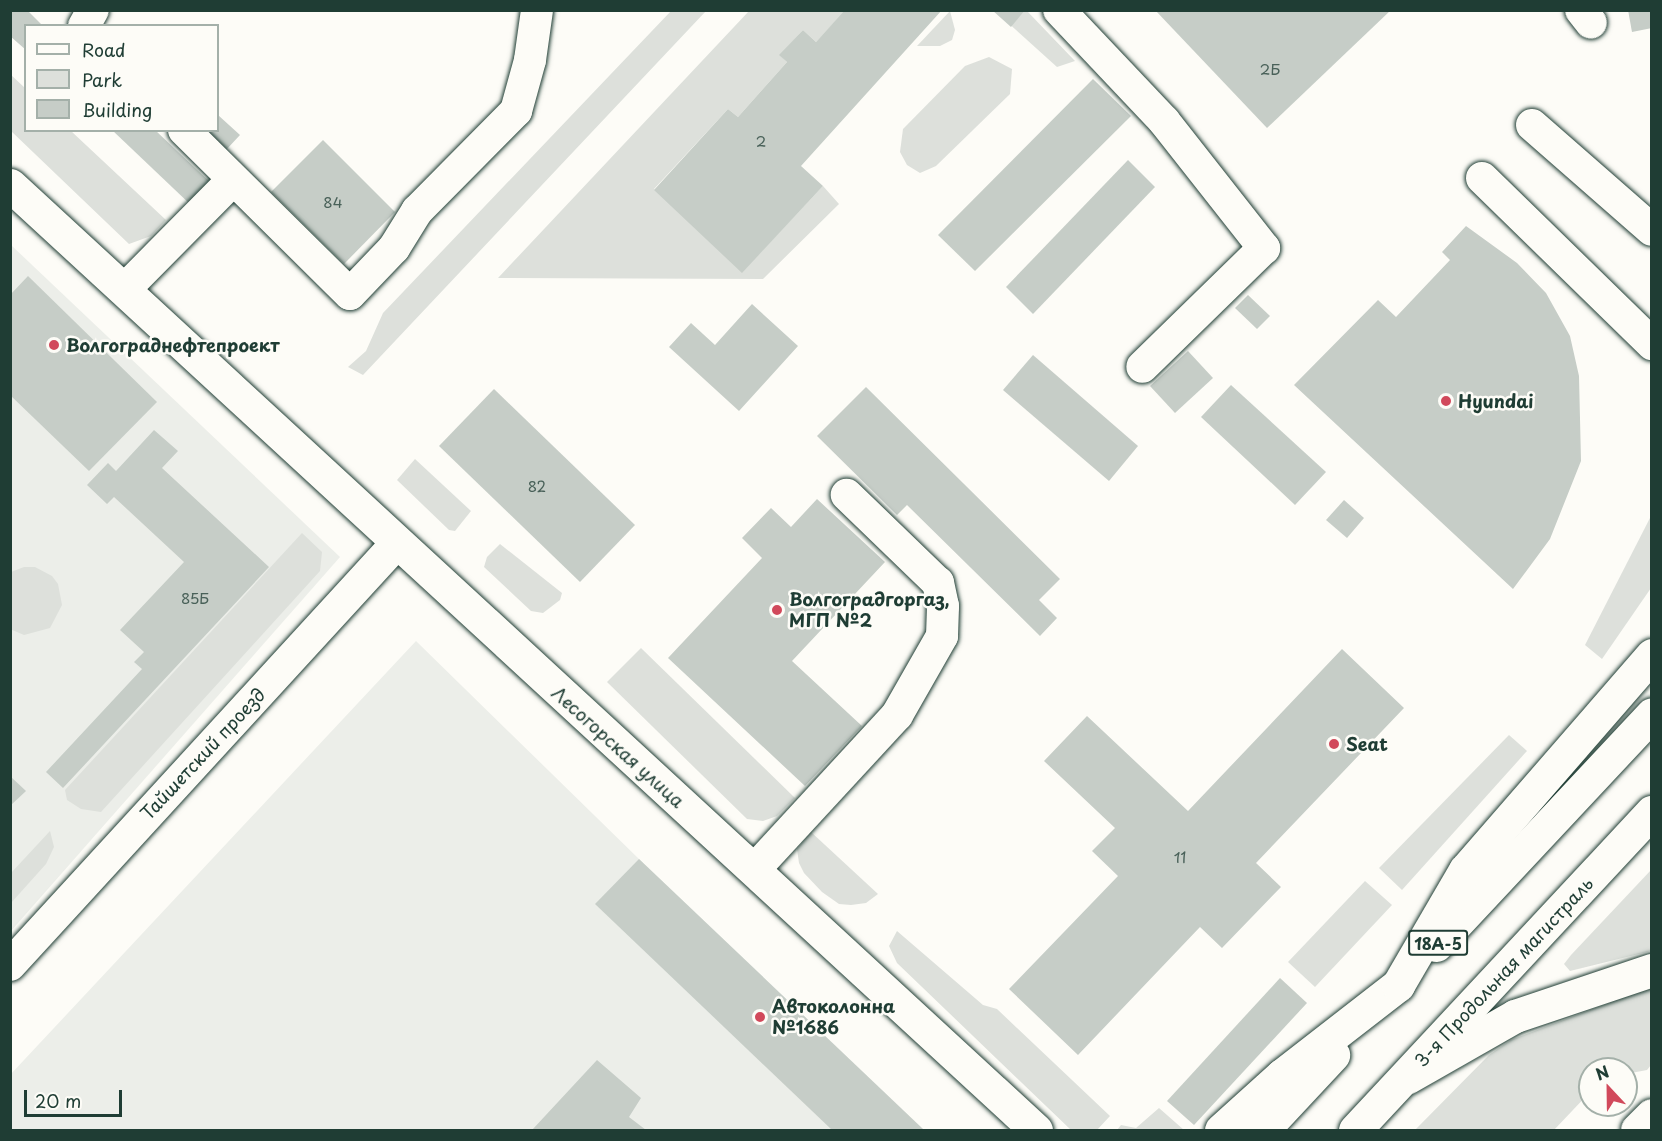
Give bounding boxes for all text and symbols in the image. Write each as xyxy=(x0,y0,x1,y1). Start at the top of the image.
legend xyxy=(24,24,219,132)
text: Road xyxy=(82,36,126,63)
house number: 2Б xyxy=(1260,60,1280,78)
text: Park xyxy=(82,66,122,93)
text: Building xyxy=(82,96,152,123)
house number: 2 xyxy=(756,132,766,150)
house number: 84 xyxy=(323,193,343,211)
place label: Волгограднефтепроект xyxy=(66,334,280,356)
marker: Волгограднефтепроект xyxy=(47,338,61,352)
place label: Hyundai xyxy=(1458,390,1533,412)
marker: Hyundai xyxy=(1439,394,1453,408)
house number: 82 xyxy=(528,477,546,495)
house number: 85Б xyxy=(181,589,209,607)
place label: Волгоградгоргаз, МГП №2 xyxy=(789,589,950,632)
marker: Волгоградгоргаз, МГП №2 xyxy=(770,603,784,617)
street label: Лесогорская улица xyxy=(547,682,689,812)
street label: Тайшетский проезд xyxy=(136,684,270,824)
place label: Seat xyxy=(1346,733,1388,755)
marker: Seat xyxy=(1327,737,1341,751)
house number: 11 xyxy=(1174,848,1186,866)
street label: 3-я Продольная магистраль xyxy=(1410,873,1598,1071)
road number: 18А-5 xyxy=(1408,930,1468,956)
place label: Автоколонна №1686 xyxy=(772,996,895,1038)
marker: Автоколонна №1686 xyxy=(753,1010,767,1024)
north arrow xyxy=(1578,1057,1638,1117)
text: N xyxy=(1592,1059,1612,1086)
scale bar xyxy=(27,1078,124,1116)
text: 20 m xyxy=(35,1087,81,1114)

